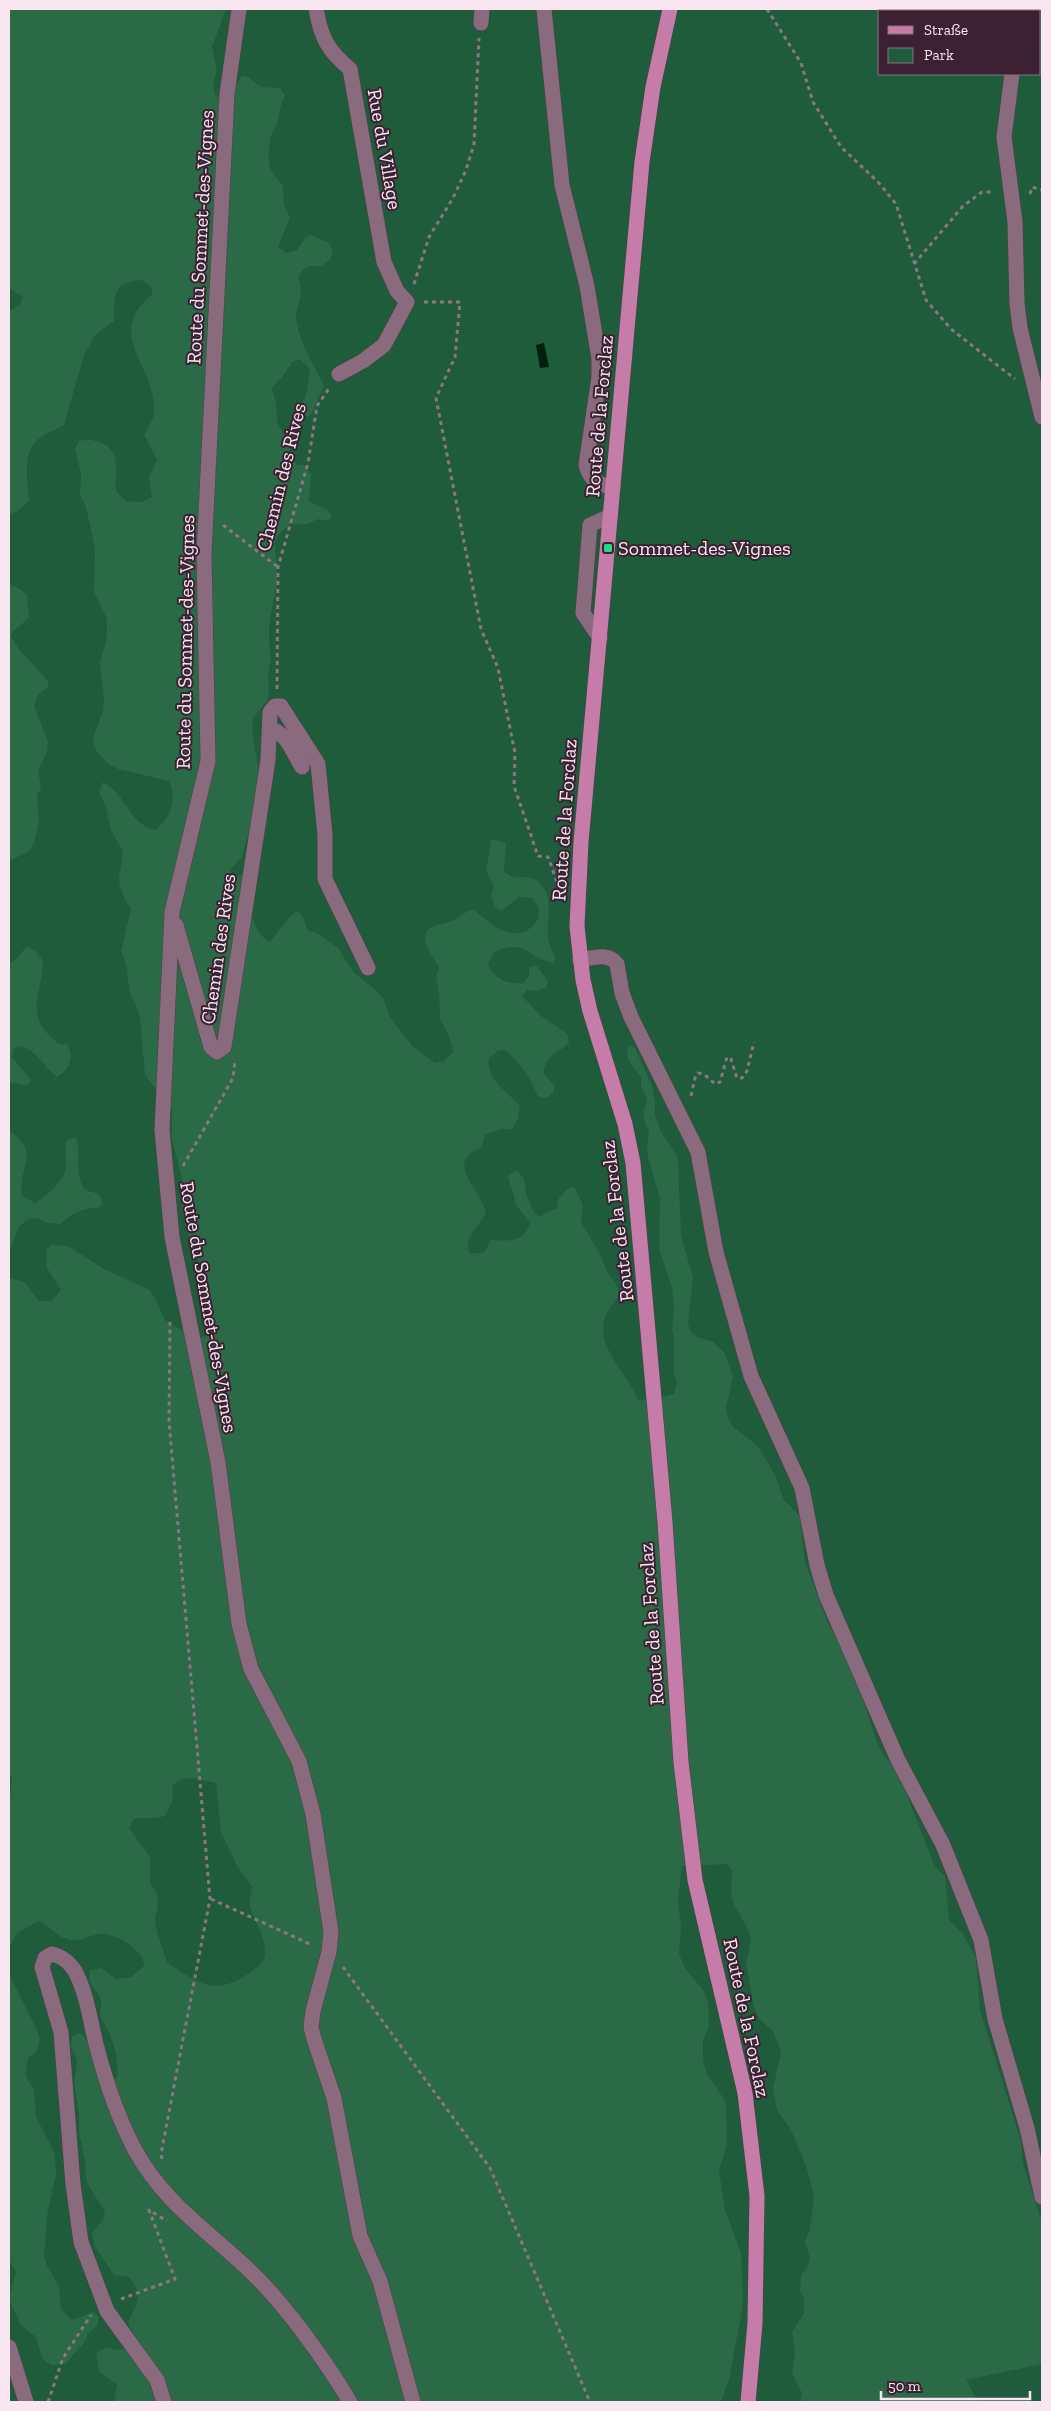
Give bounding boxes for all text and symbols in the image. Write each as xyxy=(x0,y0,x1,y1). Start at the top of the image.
legend xyxy=(878,10,1041,75)
text: Straße xyxy=(924,21,968,39)
text: Park xyxy=(924,46,954,64)
street label: Rue du Village xyxy=(363,87,407,211)
street label: Route du Sommet-des-Vignes xyxy=(181,109,219,365)
street label: Route de la Forclaz xyxy=(580,334,618,498)
street label: Chemin des Rives xyxy=(251,400,311,554)
street label: Route du Sommet-des-Vignes xyxy=(171,515,199,769)
place label: Sommet-des-Vignes xyxy=(618,536,791,560)
marker: Sommet-des-Vignes xyxy=(602,542,614,554)
street label: Route de la Forclaz xyxy=(546,738,582,902)
street label: Chemin des Rives xyxy=(196,872,240,1026)
street label: Route de la Forclaz xyxy=(595,1139,639,1303)
street label: Route du Sommet-des-Vignes xyxy=(175,1180,243,1434)
street label: Route de la Forclaz xyxy=(633,1542,669,1706)
street label: Route de la Forclaz xyxy=(718,1936,776,2100)
scale bar xyxy=(881,2368,1030,2400)
text: 50 m xyxy=(888,2377,921,2395)

